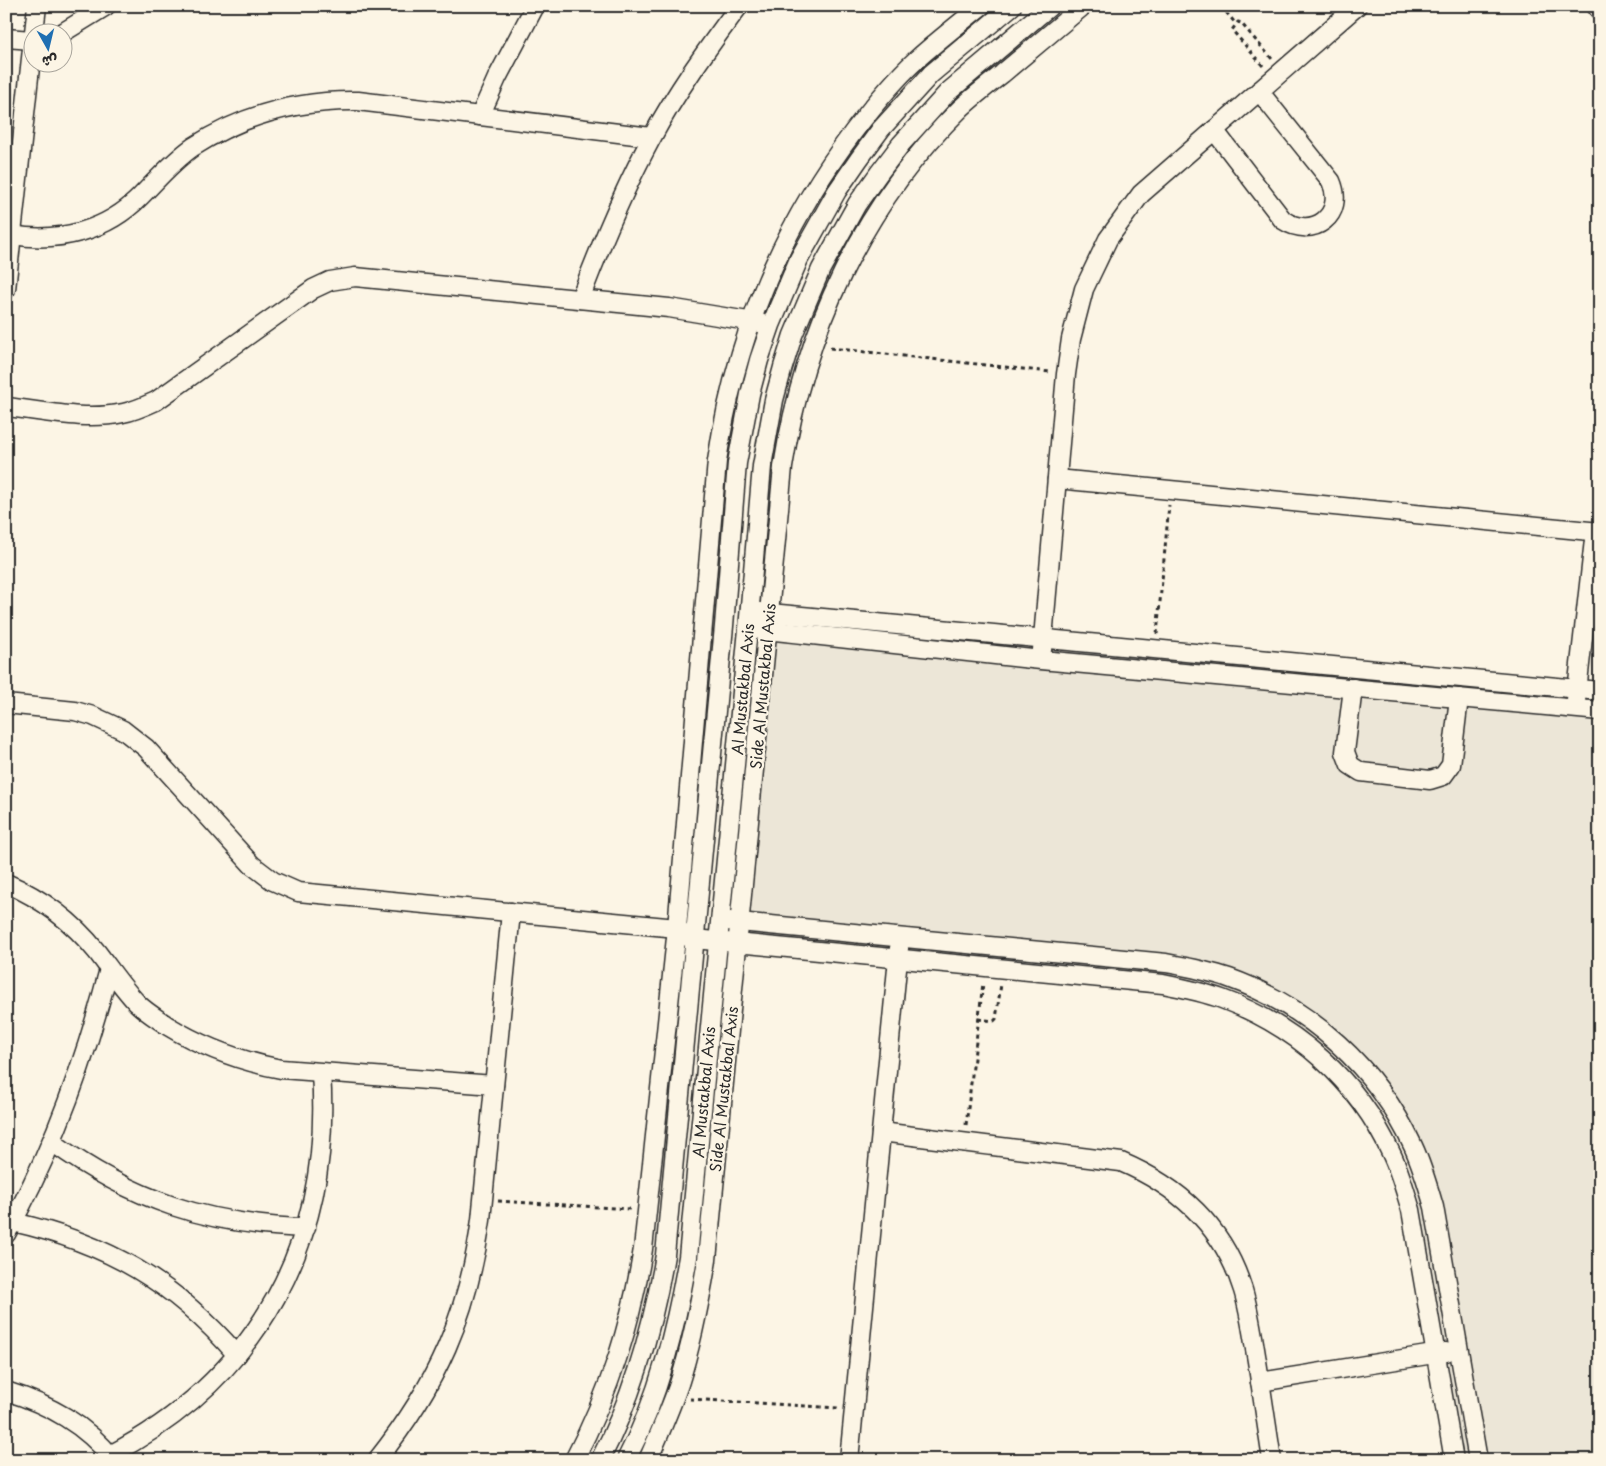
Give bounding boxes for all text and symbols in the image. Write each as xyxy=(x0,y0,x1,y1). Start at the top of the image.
north arrow xyxy=(22,22,72,72)
text: ش xyxy=(41,50,59,73)
street label: Side Al Mustakbal Axis xyxy=(743,602,781,770)
street label: Al Mustakbal Axis xyxy=(725,622,759,756)
street label: Side Al Mustakbal Axis xyxy=(703,1005,743,1173)
street label: Al Mustakbal Axis xyxy=(686,1025,720,1159)

